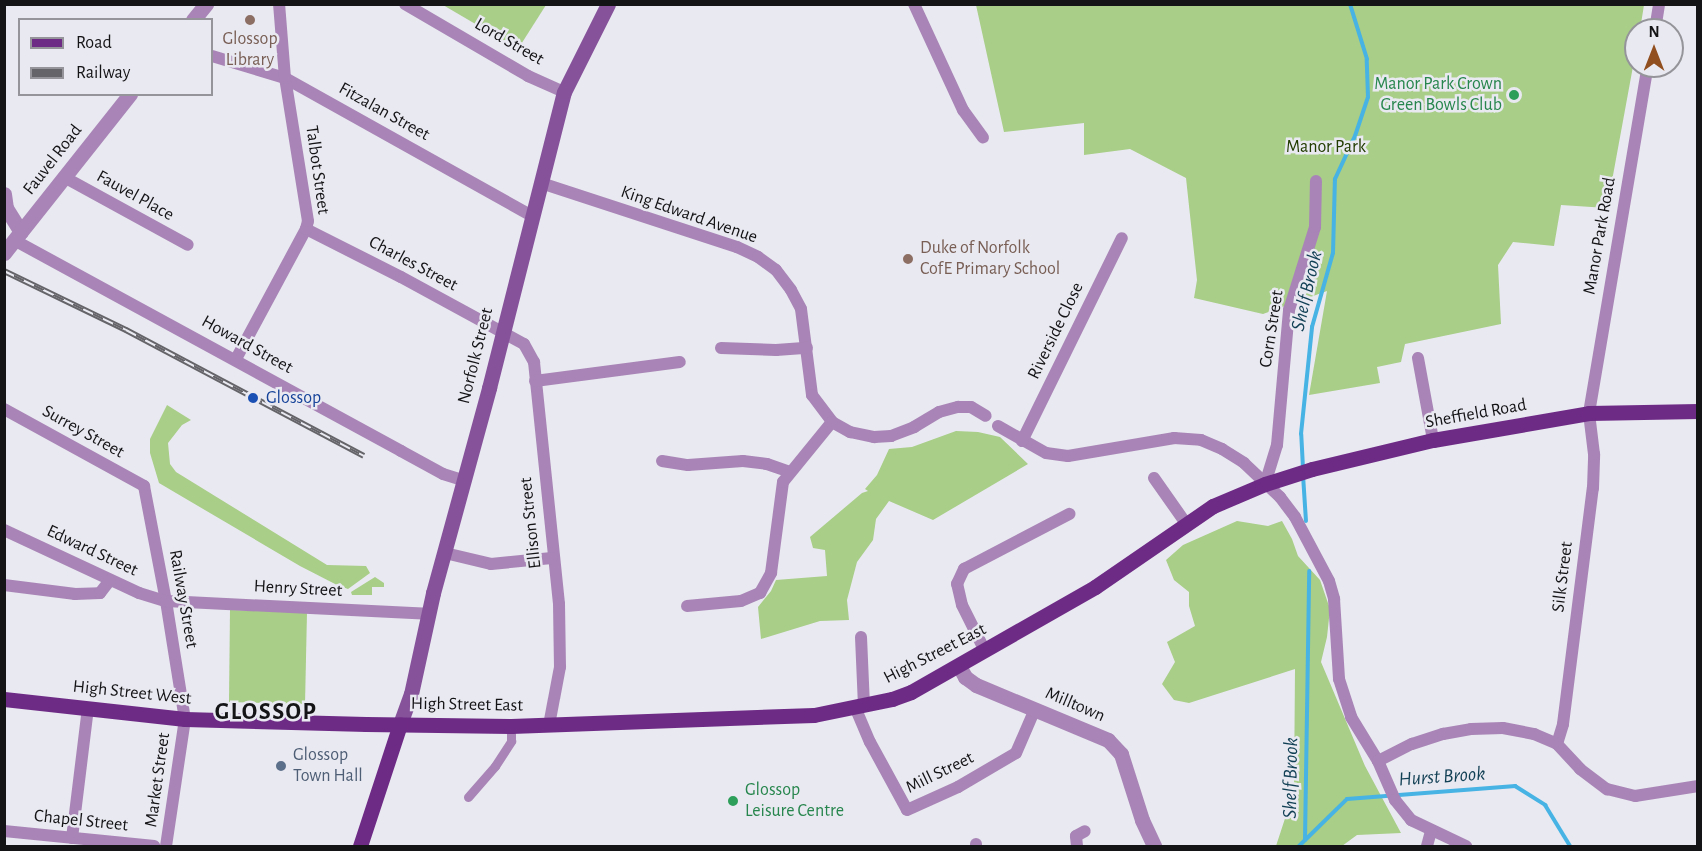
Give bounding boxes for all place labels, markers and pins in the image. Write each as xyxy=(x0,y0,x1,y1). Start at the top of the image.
marker: Glossop Library xyxy=(243,13,257,27)
place label: Glossop Library xyxy=(222,29,278,72)
place label: Manor Park Crown Green Bowls Club xyxy=(1374,74,1502,116)
marker: Manor Park Crown Green Bowls Club xyxy=(1507,88,1521,102)
place label: Duke of Norfolk CofE Primary School xyxy=(920,238,1060,280)
marker: Duke of Norfolk CofE Primary School xyxy=(901,252,915,266)
place label: Glossop xyxy=(266,387,321,409)
marker: Glossop xyxy=(244,389,262,407)
place label: Glossop Town Hall xyxy=(293,745,363,788)
marker: Glossop Town Hall xyxy=(274,759,288,773)
place label: Glossop Leisure Centre xyxy=(745,780,844,822)
marker: Glossop Leisure Centre xyxy=(726,794,740,808)

